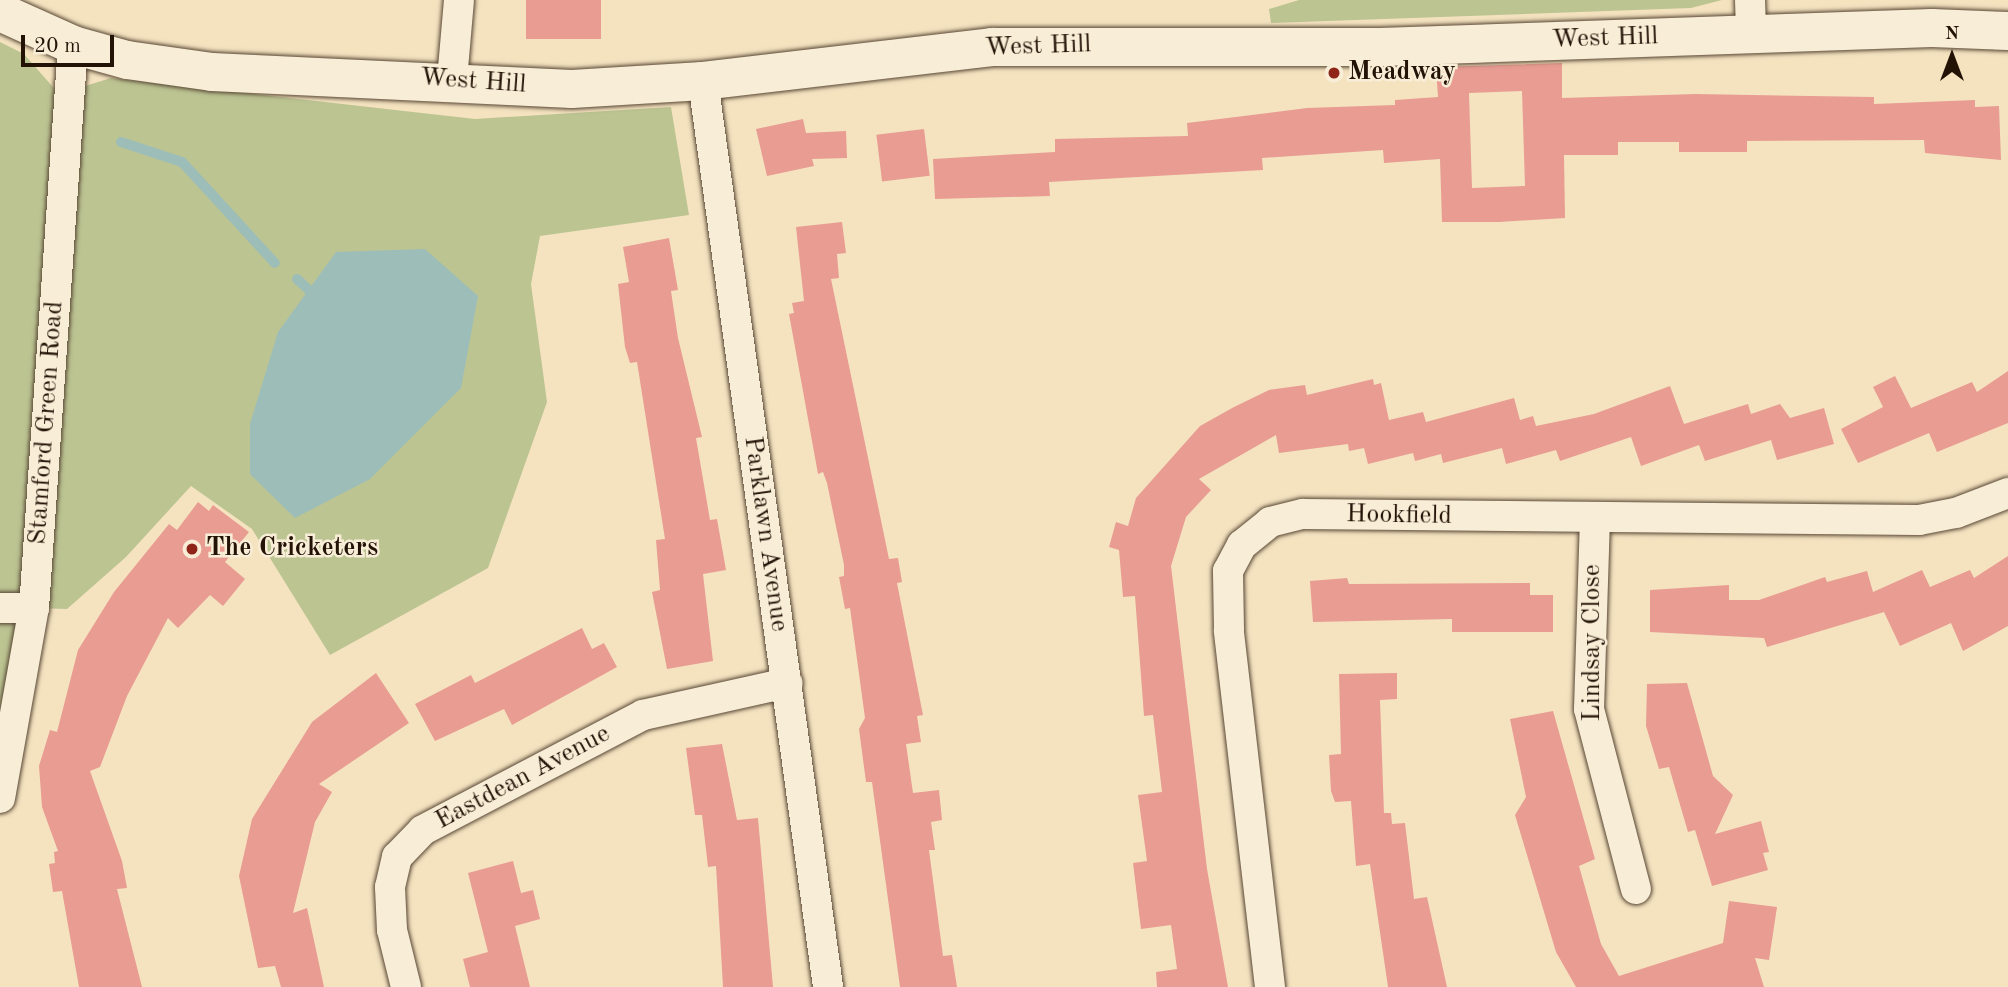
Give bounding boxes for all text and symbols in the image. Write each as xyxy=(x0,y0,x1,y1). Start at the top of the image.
scale bar xyxy=(24,21,117,65)
north arrow xyxy=(1917,21,1987,91)
street label: West Hill xyxy=(1551,22,1659,56)
text: N xyxy=(1945,25,1959,44)
street label: West Hill xyxy=(984,30,1092,64)
text: 20 m xyxy=(34,36,81,57)
place label: Meadway xyxy=(1348,57,1456,89)
street label: West Hill xyxy=(419,63,527,101)
marker: Meadway xyxy=(1326,65,1342,81)
street label: Stamford Green Road xyxy=(23,300,71,546)
street label: Parklawn Avenue xyxy=(736,434,794,634)
street label: Hookfield xyxy=(1346,499,1452,533)
place label: The Cricketers xyxy=(206,533,378,565)
marker: The Cricketers xyxy=(184,541,200,557)
street label: Lindsay Close xyxy=(1577,564,1609,722)
street label: Eastdean Avenue xyxy=(430,719,616,837)

